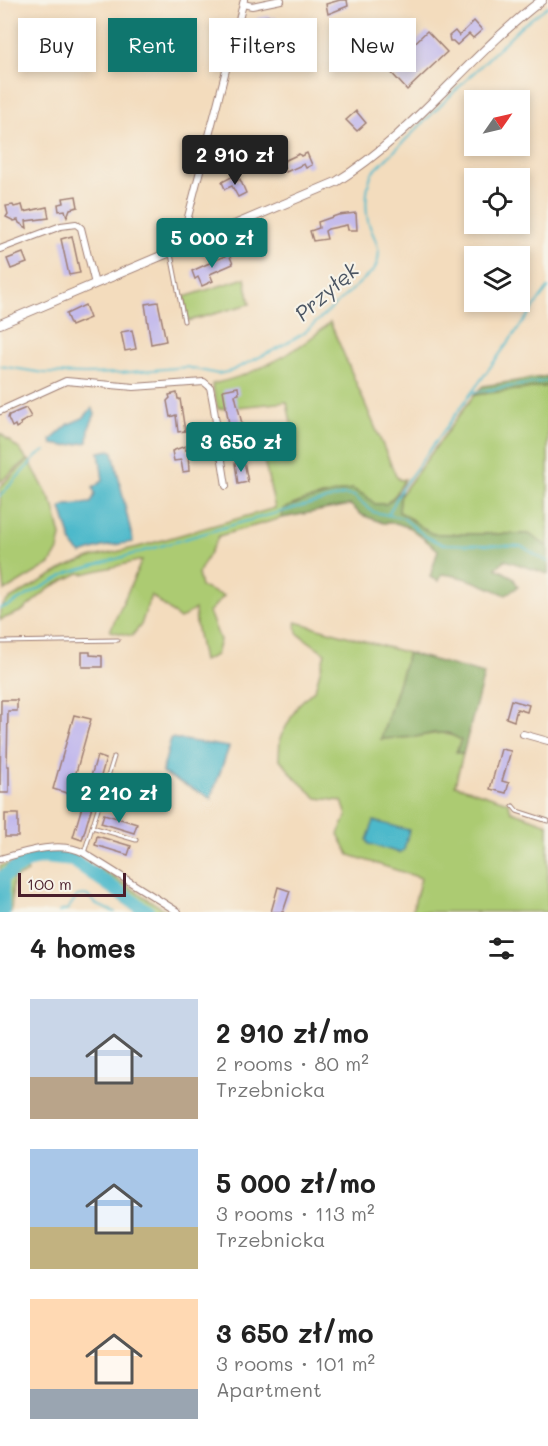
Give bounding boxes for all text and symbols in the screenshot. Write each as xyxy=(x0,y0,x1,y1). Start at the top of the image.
chip: Buy xyxy=(18,18,96,72)
chip: Rent xyxy=(108,18,197,72)
chip: Filters xyxy=(209,18,317,72)
chip: New xyxy=(329,18,416,72)
north arrow xyxy=(464,90,530,156)
map controls xyxy=(464,90,530,312)
pin: 2 910 zł xyxy=(173,135,297,186)
text: 2 910 zł xyxy=(196,141,274,167)
button: locate xyxy=(464,168,530,234)
pin: 5 000 zł xyxy=(150,218,274,269)
text: 5 000 zł xyxy=(170,224,254,250)
button: layers xyxy=(464,246,530,312)
water label: Przyłęk xyxy=(288,255,364,326)
pin: 3 650 zł xyxy=(179,422,303,473)
text: 3 650 zł xyxy=(200,428,282,454)
pin: 2 210 zł xyxy=(57,773,181,824)
text: 2 210 zł xyxy=(81,779,157,805)
scale bar xyxy=(18,870,126,898)
text: 100 m xyxy=(27,873,72,894)
text: 4 homes xyxy=(30,931,136,965)
icon: filters xyxy=(485,932,518,965)
text: 2 910 zł/mo xyxy=(216,1016,369,1050)
icon: home xyxy=(78,1023,150,1095)
text: 2 rooms · 80 m² xyxy=(216,1050,369,1076)
text: Trzebnicka xyxy=(216,1076,325,1102)
text: 5 000 zł/mo xyxy=(216,1166,376,1200)
icon: home xyxy=(78,1173,150,1245)
text: 3 rooms · 113 m² xyxy=(216,1200,375,1226)
text: Trzebnicka xyxy=(216,1226,325,1252)
text: 3 650 zł/mo xyxy=(216,1316,374,1350)
icon: home xyxy=(78,1323,150,1395)
text: 3 rooms · 101 m² xyxy=(216,1350,375,1376)
text: Apartment xyxy=(216,1376,322,1402)

